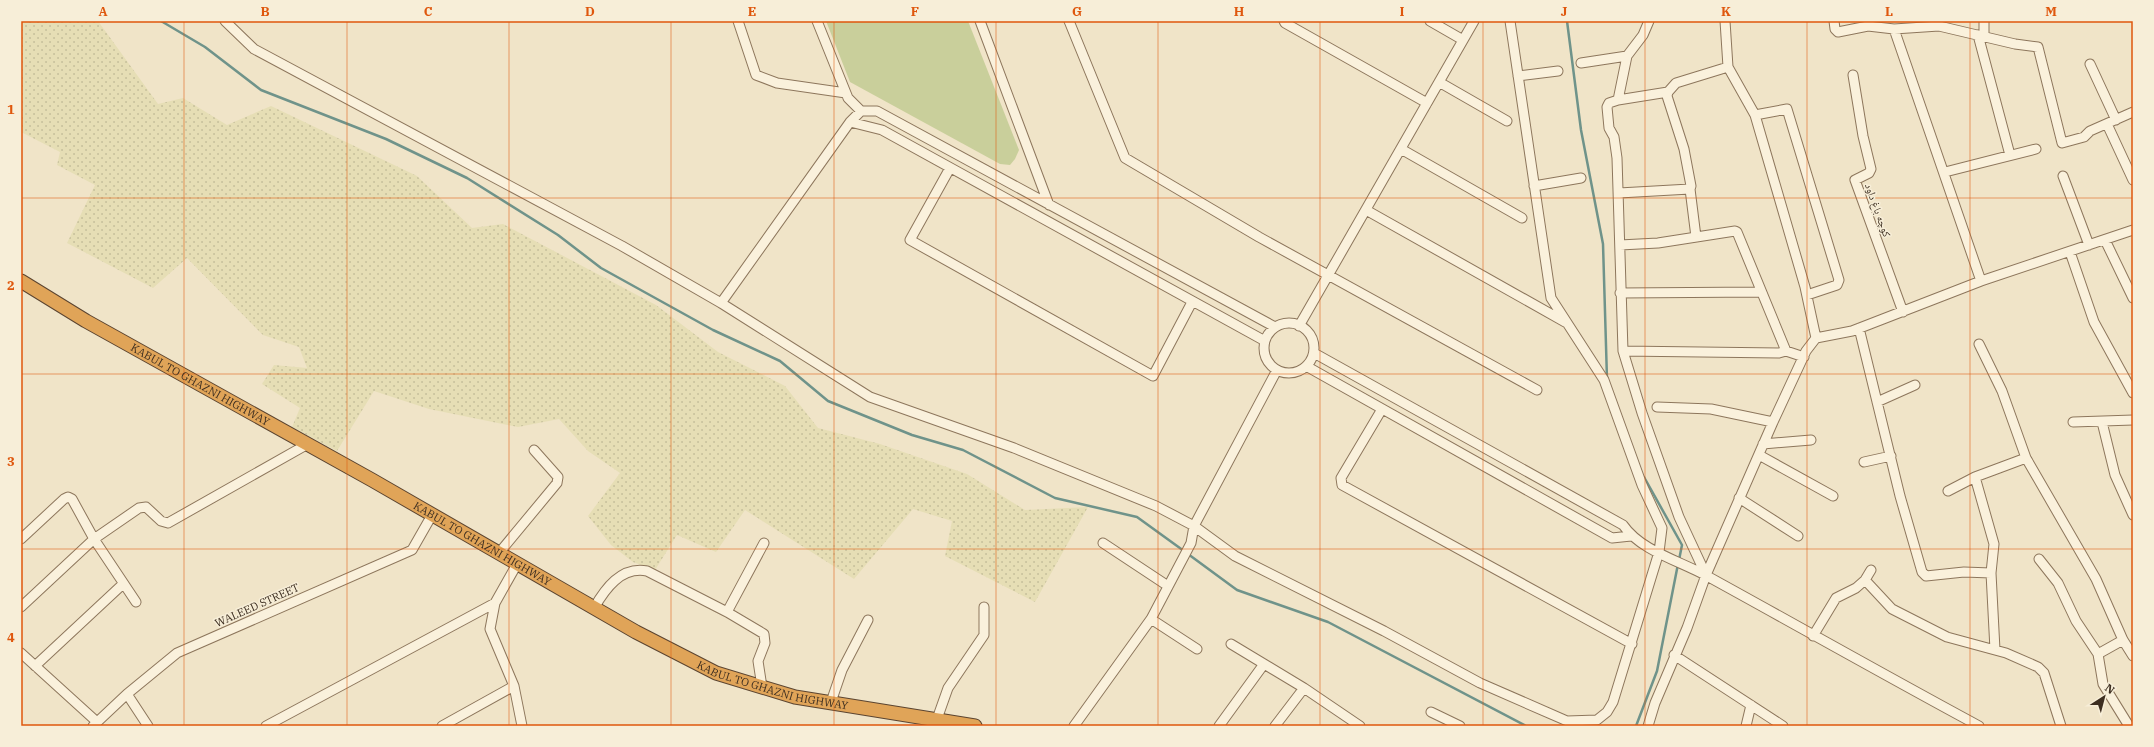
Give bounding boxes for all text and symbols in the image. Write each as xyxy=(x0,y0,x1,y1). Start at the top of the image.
text: A xyxy=(98,3,108,20)
text: B xyxy=(260,3,270,20)
text: C xyxy=(424,3,433,20)
text: D xyxy=(585,3,595,20)
text: E xyxy=(748,3,756,20)
text: F xyxy=(911,3,919,20)
text: G xyxy=(1072,3,1082,20)
text: H xyxy=(1234,3,1245,20)
text: I xyxy=(1400,3,1405,20)
text: J xyxy=(1561,3,1568,20)
text: K xyxy=(1721,3,1731,20)
text: L xyxy=(1885,3,1893,20)
text: M xyxy=(2045,3,2057,20)
text: 1 xyxy=(7,101,15,118)
street label: کوچه باغ داود xyxy=(1862,181,1894,239)
text: 2 xyxy=(7,277,15,294)
street label: KABUL TO GHAZNI HIGHWAY xyxy=(128,340,272,429)
text: 3 xyxy=(7,453,15,470)
street label: KABUL TO GHAZNI HIGHWAY xyxy=(411,498,554,589)
street label: WALEED STREET xyxy=(213,580,301,630)
text: 4 xyxy=(7,629,15,646)
street label: KABUL TO GHAZNI HIGHWAY xyxy=(695,657,849,712)
north arrow xyxy=(2084,677,2124,717)
text: N xyxy=(2102,681,2118,697)

